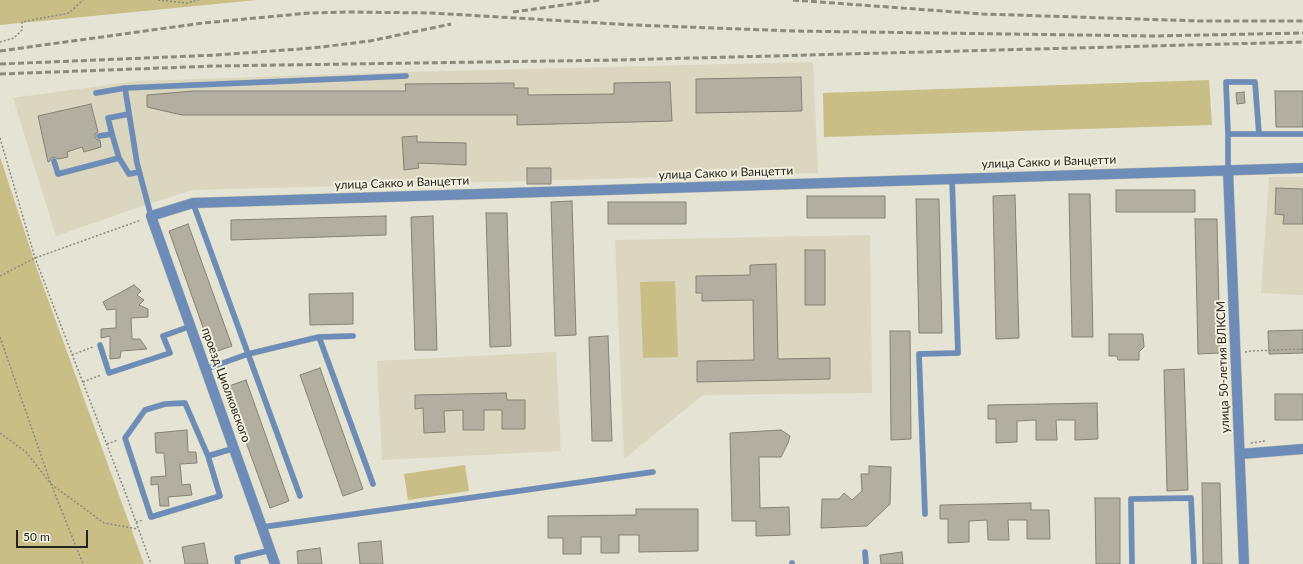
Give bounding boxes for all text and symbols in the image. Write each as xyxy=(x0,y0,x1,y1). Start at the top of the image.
street label: улица Сакко и Ванцетти xyxy=(981,152,1117,172)
street label: улица Сакко и Ванцетти xyxy=(658,163,794,183)
street label: улица Сакко и Ванцетти xyxy=(334,173,470,193)
street label: улица 50-летия ВЛКСМ xyxy=(1213,301,1233,433)
street label: проезд Циолковского xyxy=(199,326,253,444)
scale bar xyxy=(18,522,90,548)
text: 50 m xyxy=(23,529,50,544)

